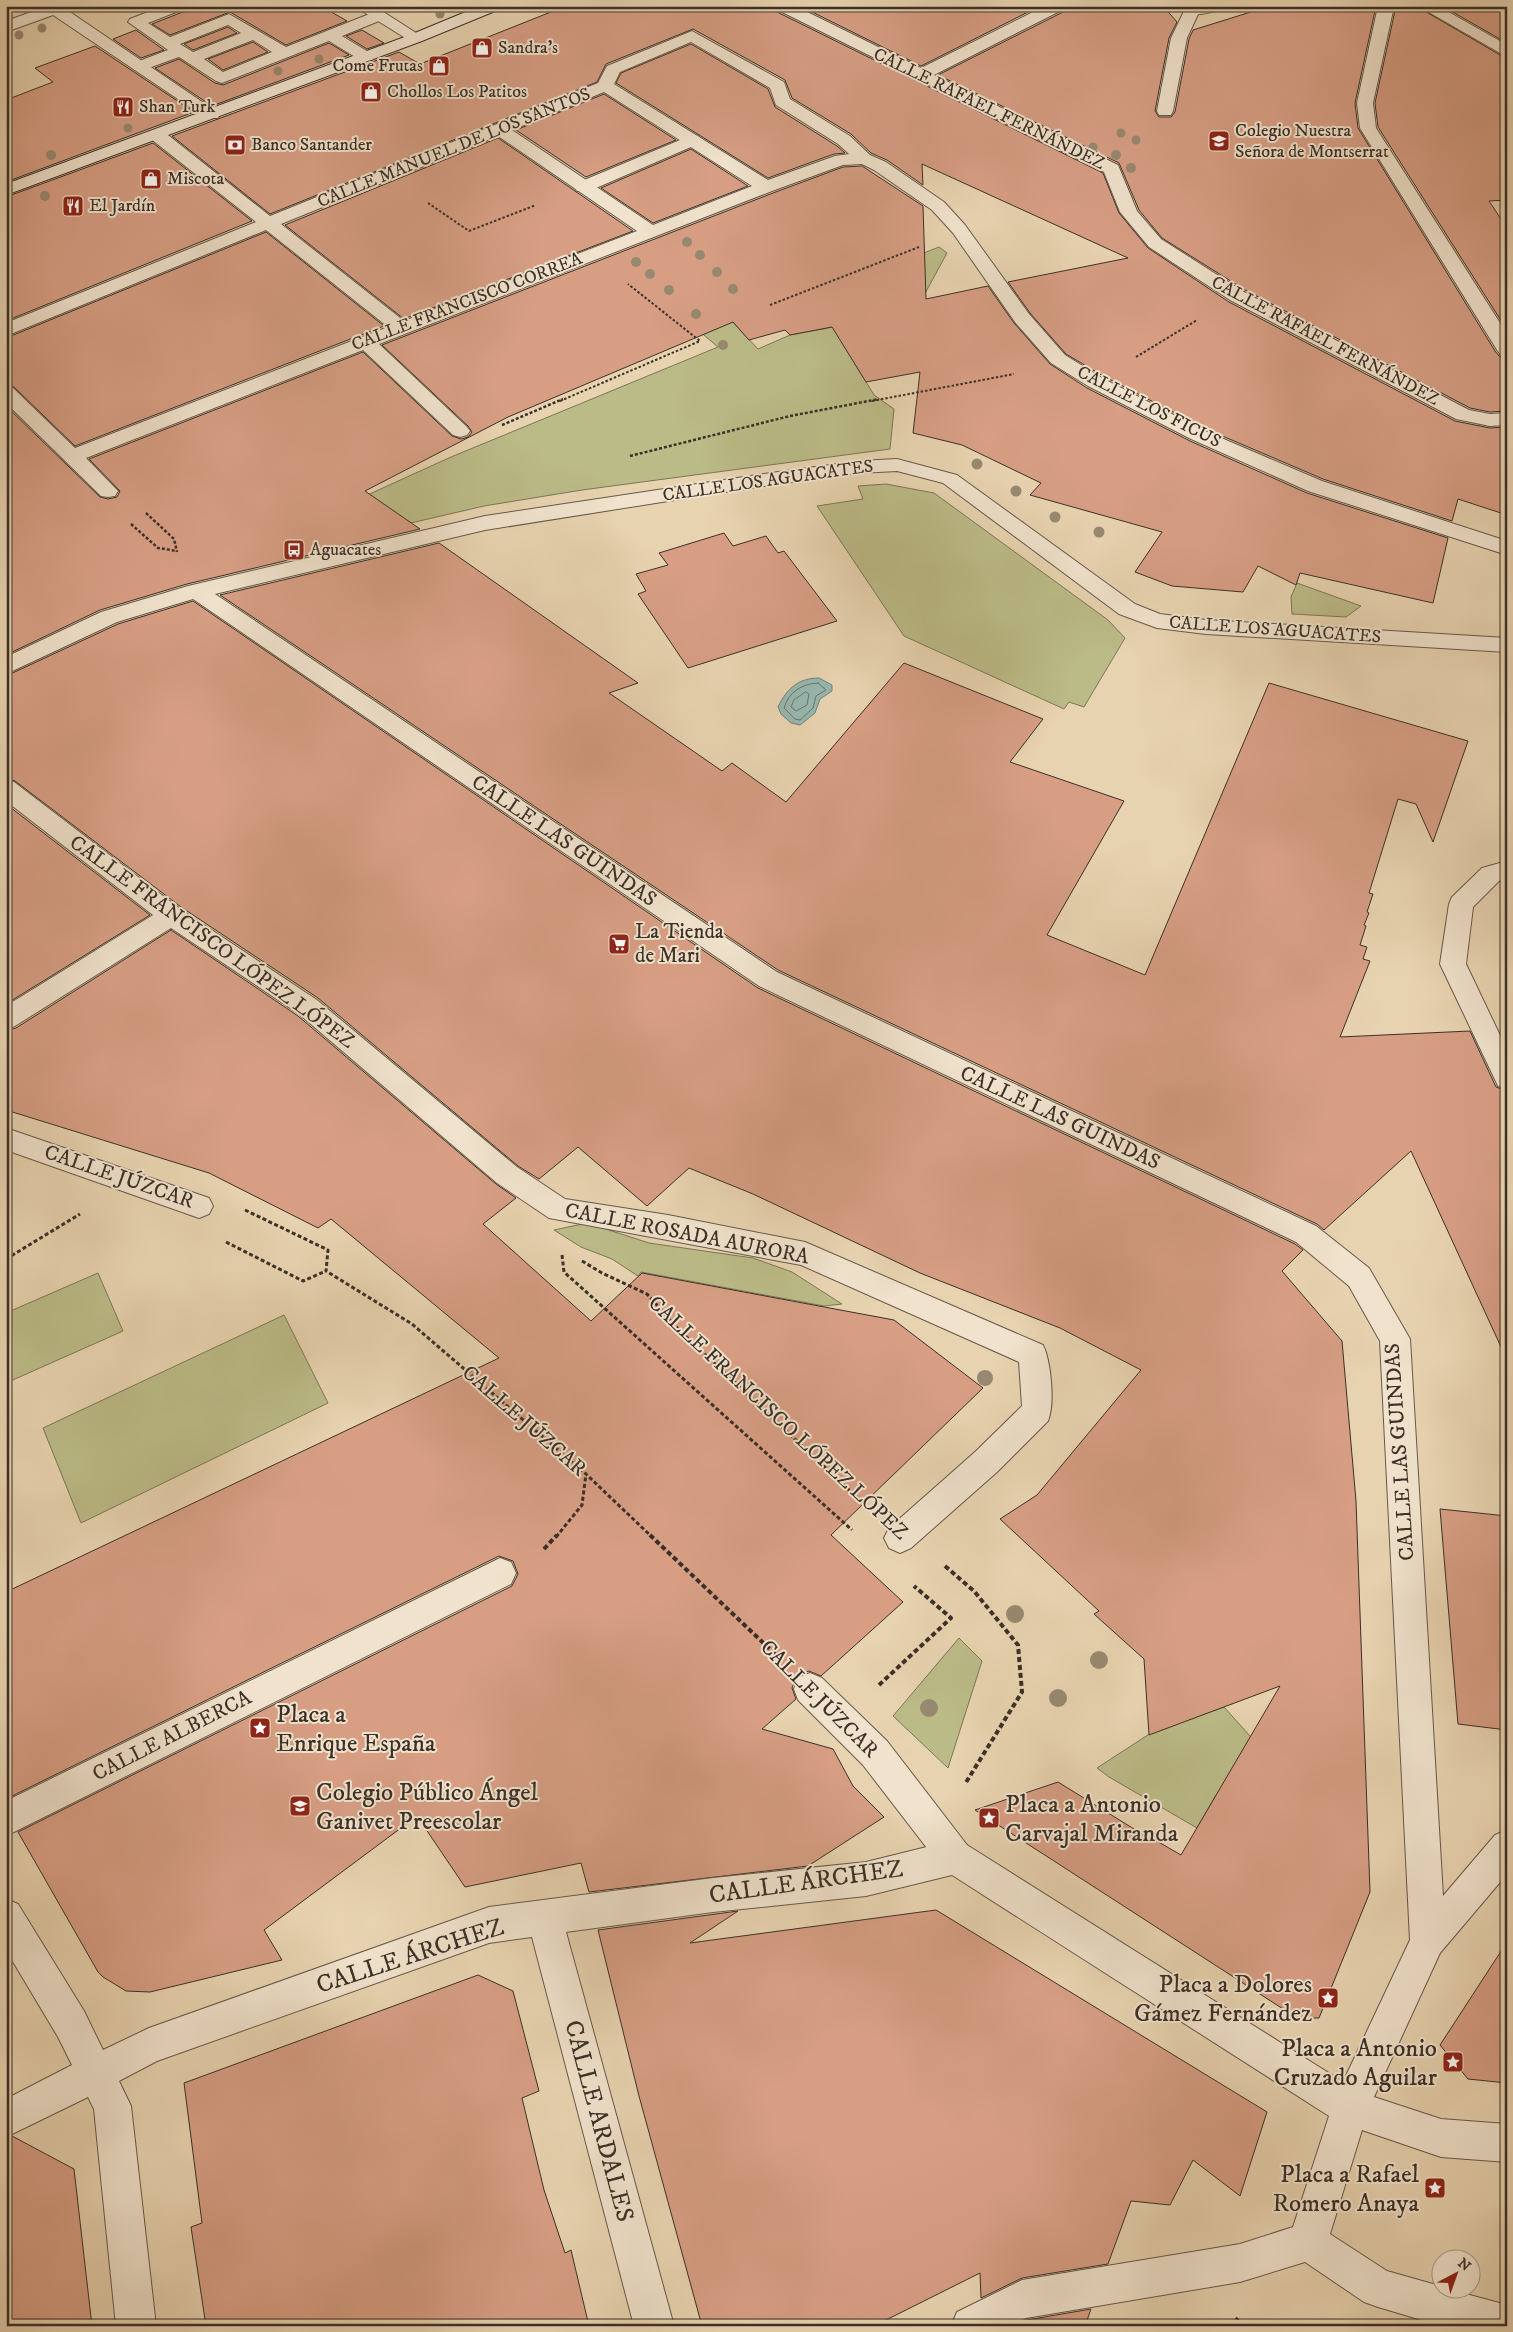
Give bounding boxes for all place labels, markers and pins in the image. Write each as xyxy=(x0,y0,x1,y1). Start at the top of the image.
shop icon: Sandra's xyxy=(470,36,494,60)
place label: Sandra's xyxy=(498,37,558,59)
shop icon: Come Frutas xyxy=(427,54,451,78)
place label: Come Frutas xyxy=(333,55,423,77)
shop icon: Chollos Los Patitos xyxy=(359,80,383,104)
place label: Chollos Los Patitos xyxy=(387,81,527,103)
restaurant icon: Shan Turk xyxy=(111,95,135,119)
place label: Shan Turk xyxy=(139,96,215,118)
place label: Colegio Nuestra Señora de Montserrat xyxy=(1235,120,1389,163)
school or university icon: Colegio Nuestra Señora de Montserrat xyxy=(1207,129,1231,153)
bank icon: Banco Santander xyxy=(223,133,247,157)
place label: Banco Santander xyxy=(251,134,372,156)
shop icon: Miscota xyxy=(139,167,163,191)
place label: Miscota xyxy=(167,168,224,190)
restaurant icon: El Jardín xyxy=(61,194,85,218)
place label: El Jardín xyxy=(89,195,156,217)
bus stop icon: Aguacates xyxy=(282,538,306,562)
place label: Aguacates xyxy=(310,539,381,561)
place label: La Tienda de Mari xyxy=(635,919,724,969)
supermarket icon: La Tienda de Mari xyxy=(607,932,631,956)
place label: Placa a Enrique España xyxy=(276,1699,436,1759)
place icon: Placa a Enrique España xyxy=(248,1716,272,1740)
place label: Colegio Público Ángel Ganivet Preescolar xyxy=(316,1777,539,1837)
place label: Placa a Antonio Carvajal Miranda xyxy=(1005,1789,1179,1849)
school or university icon: Colegio Público Ángel Ganivet Preescolar xyxy=(288,1794,312,1818)
place icon: Placa a Antonio Carvajal Miranda xyxy=(977,1806,1001,1830)
place label: Placa a Dolores Gámez Fernández xyxy=(1134,1969,1312,2029)
place icon: Placa a Dolores Gámez Fernández xyxy=(1316,1986,1340,2010)
place label: Placa a Antonio Cruzado Aguilar xyxy=(1274,2033,1438,2093)
place icon: Placa a Antonio Cruzado Aguilar xyxy=(1441,2050,1465,2074)
place label: Placa a Rafael Romero Anaya xyxy=(1273,2159,1419,2219)
place icon: Placa a Rafael Romero Anaya xyxy=(1423,2176,1447,2200)

